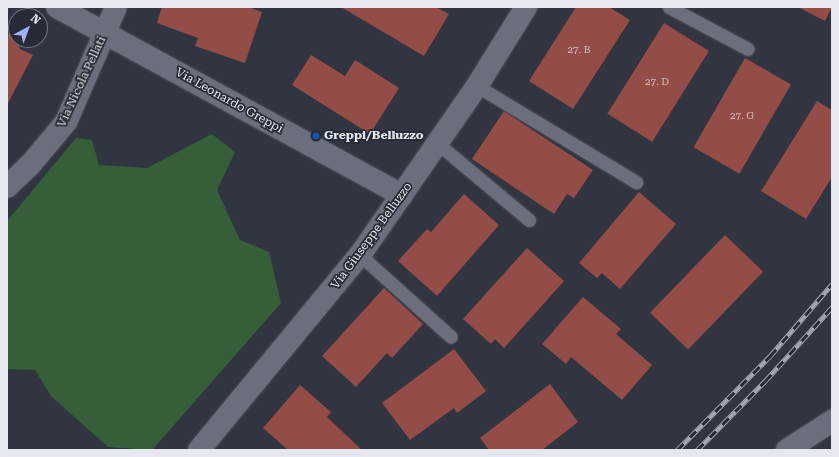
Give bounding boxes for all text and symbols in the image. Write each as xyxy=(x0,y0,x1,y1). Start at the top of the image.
north arrow xyxy=(8,8,48,48)
text: N xyxy=(28,12,43,27)
street label: Via Nicola Pellati xyxy=(55,34,109,130)
house number: 27. B xyxy=(568,44,590,56)
street label: Via Leonardo Greppi xyxy=(173,65,285,137)
house number: 27. D xyxy=(645,76,669,88)
house number: 27. G xyxy=(730,110,754,122)
place label: Greppi/Belluzzo xyxy=(324,129,423,143)
marker: Greppi/Belluzzo xyxy=(311,131,321,141)
street label: Via Giuseppe Belluzzo xyxy=(329,180,415,292)

